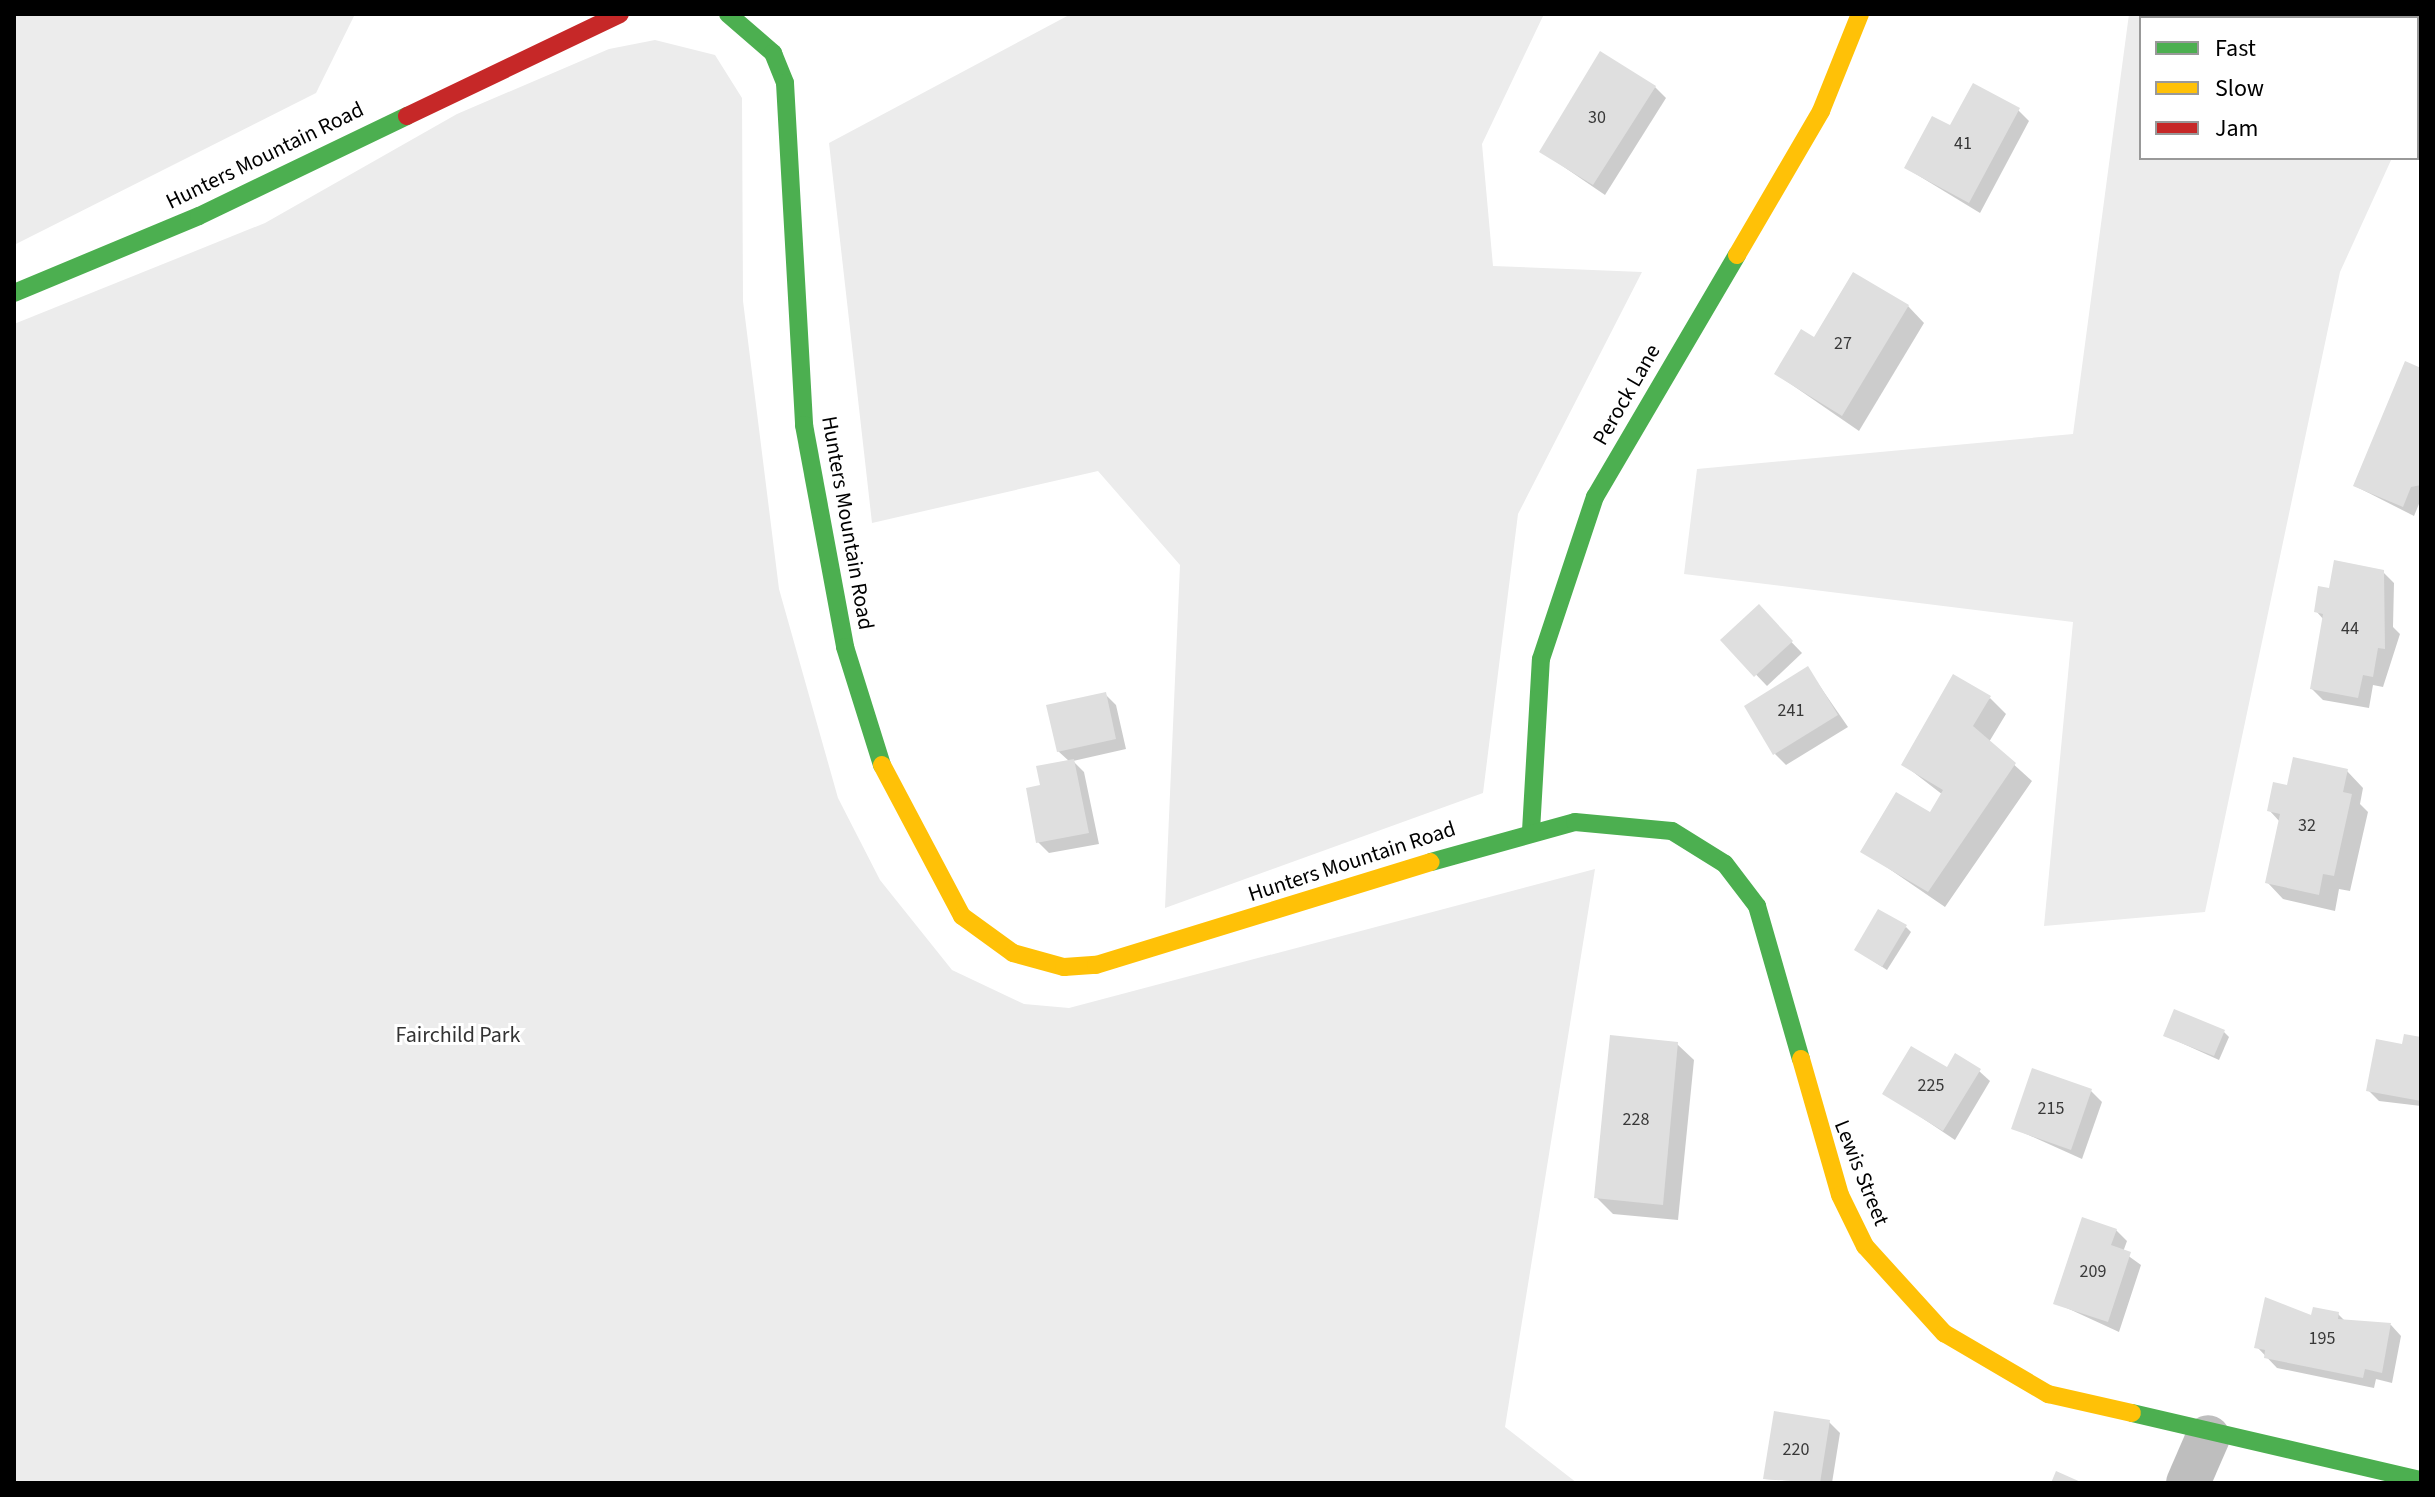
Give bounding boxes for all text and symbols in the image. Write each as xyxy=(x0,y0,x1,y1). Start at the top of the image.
legend xyxy=(2139,16,2419,160)
text: Fast xyxy=(2215,31,2256,66)
text: Slow xyxy=(2215,71,2264,106)
street label: Hunters Mountain Road xyxy=(162,97,368,215)
house number: 30 xyxy=(1588,107,1606,129)
text: Jam xyxy=(2215,111,2259,146)
house number: 41 xyxy=(1954,133,1972,155)
house number: 27 xyxy=(1834,333,1852,355)
street label: Perock Lane xyxy=(1588,340,1666,450)
street label: Hunters Mountain Road xyxy=(815,414,879,632)
house number: 44 xyxy=(2341,618,2359,640)
house number: 241 xyxy=(1778,700,1804,722)
house number: 32 xyxy=(2298,815,2316,837)
street label: Hunters Mountain Road xyxy=(1245,816,1459,908)
park label: Fairchild Park xyxy=(396,1023,520,1049)
house number: 225 xyxy=(1918,1075,1944,1097)
house number: 215 xyxy=(2038,1098,2064,1120)
house number: 228 xyxy=(1623,1109,1649,1131)
street label: Lewis Street xyxy=(1828,1116,1894,1230)
house number: 209 xyxy=(2080,1261,2106,1283)
house number: 195 xyxy=(2309,1328,2335,1350)
house number: 220 xyxy=(1783,1439,1809,1461)

